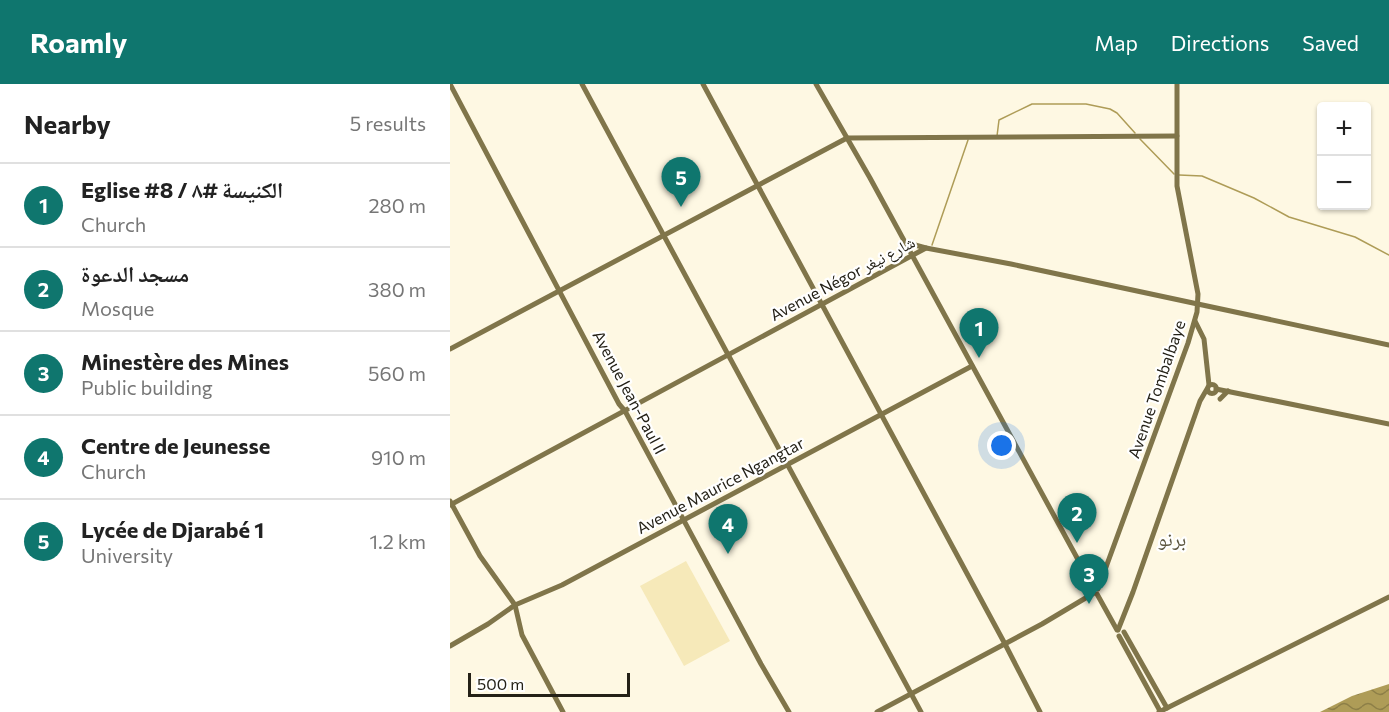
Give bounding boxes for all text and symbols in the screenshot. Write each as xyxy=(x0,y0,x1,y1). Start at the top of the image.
text: Roamly xyxy=(30,25,127,59)
text: Map xyxy=(1095,30,1138,55)
text: Directions xyxy=(1171,30,1269,55)
text: Saved xyxy=(1302,30,1359,55)
map controls xyxy=(1317,102,1371,210)
button: + xyxy=(1317,102,1371,156)
text: Nearby xyxy=(24,108,111,139)
text: 5 results xyxy=(350,111,426,135)
button: − xyxy=(1317,156,1371,210)
pin: 5 xyxy=(662,158,700,207)
text: Eglise #8 / الكنيسة #٨ xyxy=(81,176,283,203)
text: 1 xyxy=(39,193,48,217)
text: 280 m xyxy=(368,193,426,217)
text: Church xyxy=(81,212,146,236)
street label: Avenue Négor شارع نيغر xyxy=(766,232,919,326)
text: مسجد الدعوة xyxy=(81,260,189,287)
text: 2 xyxy=(38,277,49,301)
text: 380 m xyxy=(368,277,426,301)
text: Mosque xyxy=(81,296,154,320)
pin: 1 xyxy=(960,308,998,358)
street label: Avenue Tombalbaye xyxy=(1123,317,1189,461)
street label: Avenue Jean-Paul II xyxy=(589,327,671,457)
text: Minestère des Mines xyxy=(81,348,289,375)
text: 3 xyxy=(38,361,49,385)
text: 560 m xyxy=(368,361,426,385)
text: Public building xyxy=(81,375,213,399)
your location xyxy=(987,431,1016,460)
text: Centre de Jeunesse xyxy=(81,432,270,459)
street label: Avenue Maurice Ngangtar xyxy=(633,432,808,537)
text: 4 xyxy=(37,445,50,469)
text: 910 m xyxy=(371,445,426,469)
text: Church xyxy=(81,459,146,483)
pin: 2 xyxy=(1058,494,1096,543)
pin: 4 xyxy=(708,504,748,554)
text: Lycée de Djarabé 1 xyxy=(81,516,264,543)
district label: برنو xyxy=(1158,526,1186,551)
text: 5 xyxy=(38,529,49,553)
text: 1.2 km xyxy=(370,529,426,553)
text: University xyxy=(81,543,173,567)
pin: 3 xyxy=(1070,554,1108,604)
scale bar xyxy=(468,670,630,698)
text: 500 m xyxy=(477,674,524,693)

